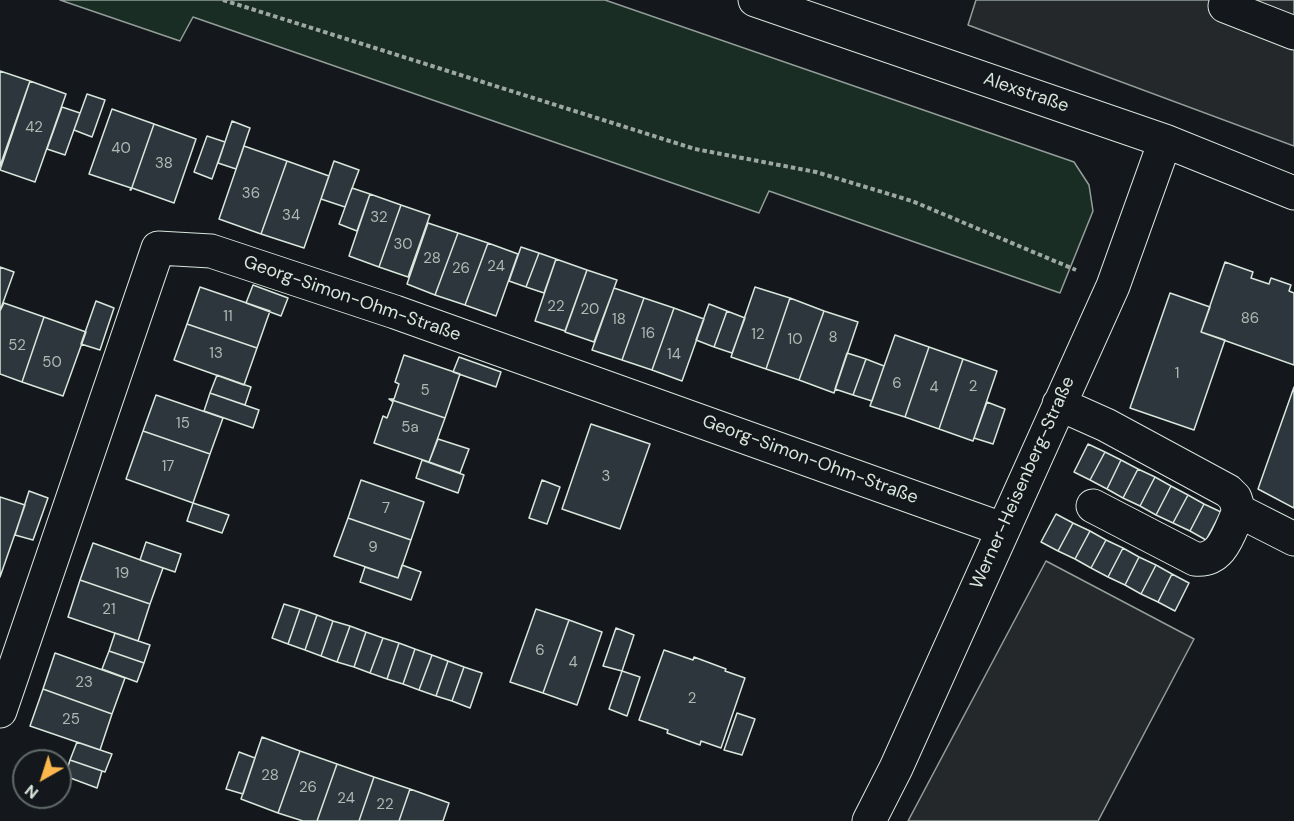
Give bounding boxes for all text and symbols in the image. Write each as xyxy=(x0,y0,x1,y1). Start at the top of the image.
street label: Alexstraße xyxy=(981,68,1071,118)
house number: 42 xyxy=(25,119,43,137)
house number: 40 xyxy=(111,140,131,158)
house number: 38 xyxy=(155,155,173,173)
house number: 36 xyxy=(242,185,260,203)
house number: 34 xyxy=(282,207,300,225)
house number: 32 xyxy=(370,209,388,227)
house number: 30 xyxy=(393,236,413,254)
house number: 28 xyxy=(423,250,441,268)
street label: Georg-Simon-Ohm-Straße xyxy=(241,252,463,346)
house number: 24 xyxy=(487,258,505,276)
house number: 26 xyxy=(452,260,470,278)
house number: 22 xyxy=(547,298,565,316)
house number: 20 xyxy=(581,301,599,319)
house number: 11 xyxy=(223,308,233,326)
house number: 86 xyxy=(1241,310,1259,328)
house number: 18 xyxy=(612,311,626,329)
house number: 16 xyxy=(641,325,655,343)
house number: 12 xyxy=(751,326,765,344)
house number: 8 xyxy=(828,329,838,347)
house number: 10 xyxy=(788,331,802,349)
house number: 52 xyxy=(8,337,26,355)
house number: 13 xyxy=(209,345,223,363)
house number: 14 xyxy=(667,346,681,364)
house number: 50 xyxy=(42,354,62,372)
house number: 1 xyxy=(1175,365,1179,383)
street label: Werner-Heisenberg-Straße xyxy=(966,373,1080,593)
house number: 6 xyxy=(892,375,902,393)
house number: 2 xyxy=(969,378,977,396)
house number: 4 xyxy=(929,379,939,397)
house number: 5 xyxy=(420,382,430,400)
street label: Georg-Simon-Ohm-Straße xyxy=(699,411,921,509)
house number: 15 xyxy=(176,415,190,433)
house number: 5a xyxy=(401,419,419,437)
house number: 17 xyxy=(162,458,174,476)
house number: 3 xyxy=(602,468,610,486)
house number: 7 xyxy=(382,500,390,518)
house number: 9 xyxy=(368,539,378,557)
house number: 19 xyxy=(115,565,129,583)
house number: 21 xyxy=(102,601,116,619)
house number: 6 xyxy=(535,642,545,660)
house number: 4 xyxy=(568,654,578,672)
house number: 23 xyxy=(75,674,93,692)
house number: 2 xyxy=(688,690,696,708)
house number: 25 xyxy=(62,711,80,729)
north arrow xyxy=(12,749,72,809)
house number: 28 xyxy=(261,767,279,785)
house number: 26 xyxy=(299,779,317,797)
text: N xyxy=(20,780,43,804)
house number: 24 xyxy=(337,790,355,808)
house number: 22 xyxy=(376,796,394,814)

